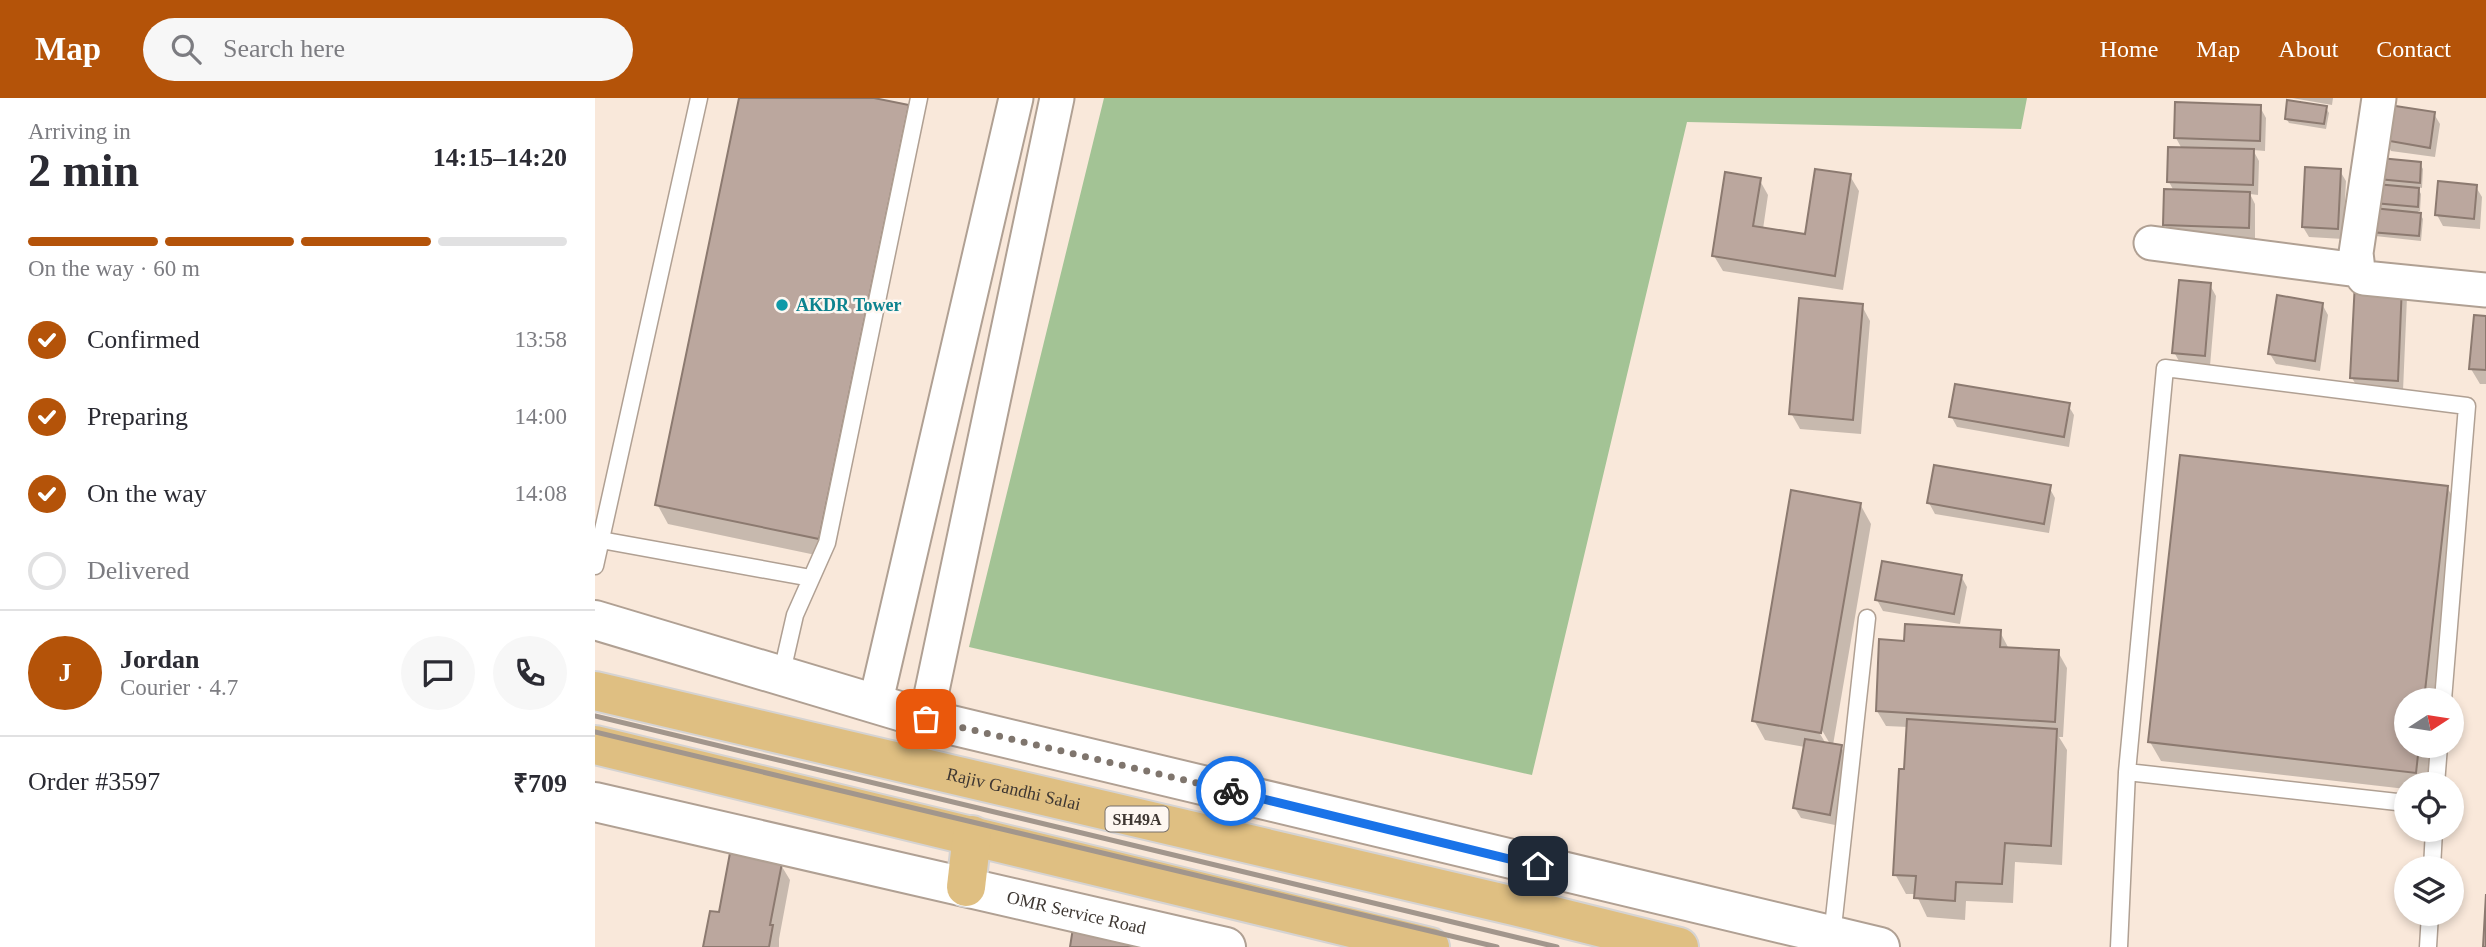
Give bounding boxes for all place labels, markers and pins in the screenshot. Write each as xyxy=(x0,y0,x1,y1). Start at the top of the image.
place label: AKDR Tower xyxy=(796,295,902,315)
marker: AKDR Tower xyxy=(774,297,790,313)
pin xyxy=(896,689,956,749)
pin xyxy=(1508,836,1568,896)

